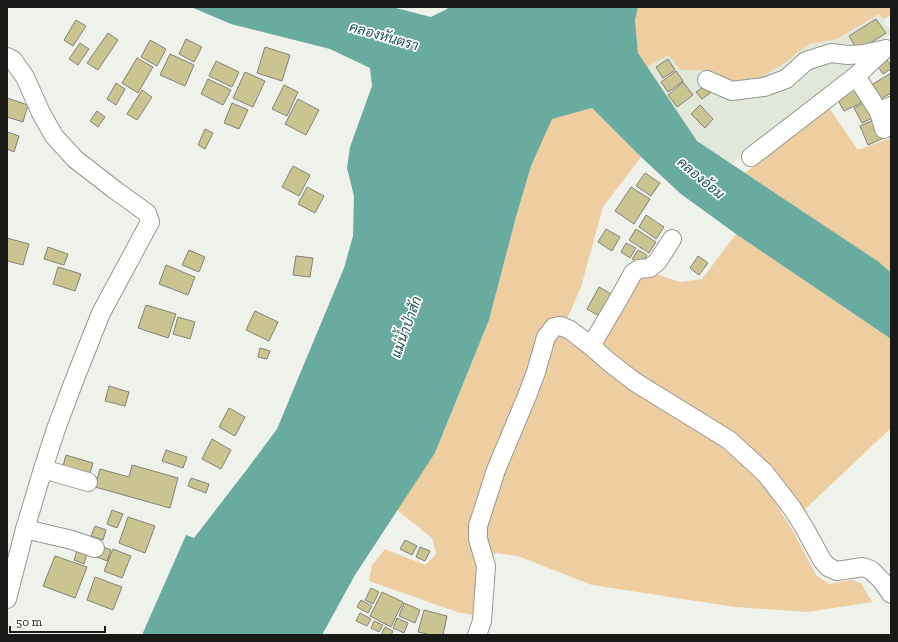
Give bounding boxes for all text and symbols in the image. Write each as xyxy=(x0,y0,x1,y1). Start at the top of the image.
water label: คลองหันตรา xyxy=(347,19,421,54)
water label: คลองอ้อม xyxy=(674,154,728,203)
water label: แม่น้ำป่าสัก xyxy=(384,293,425,360)
scale bar xyxy=(10,608,105,634)
text: 50 m xyxy=(16,615,43,629)

